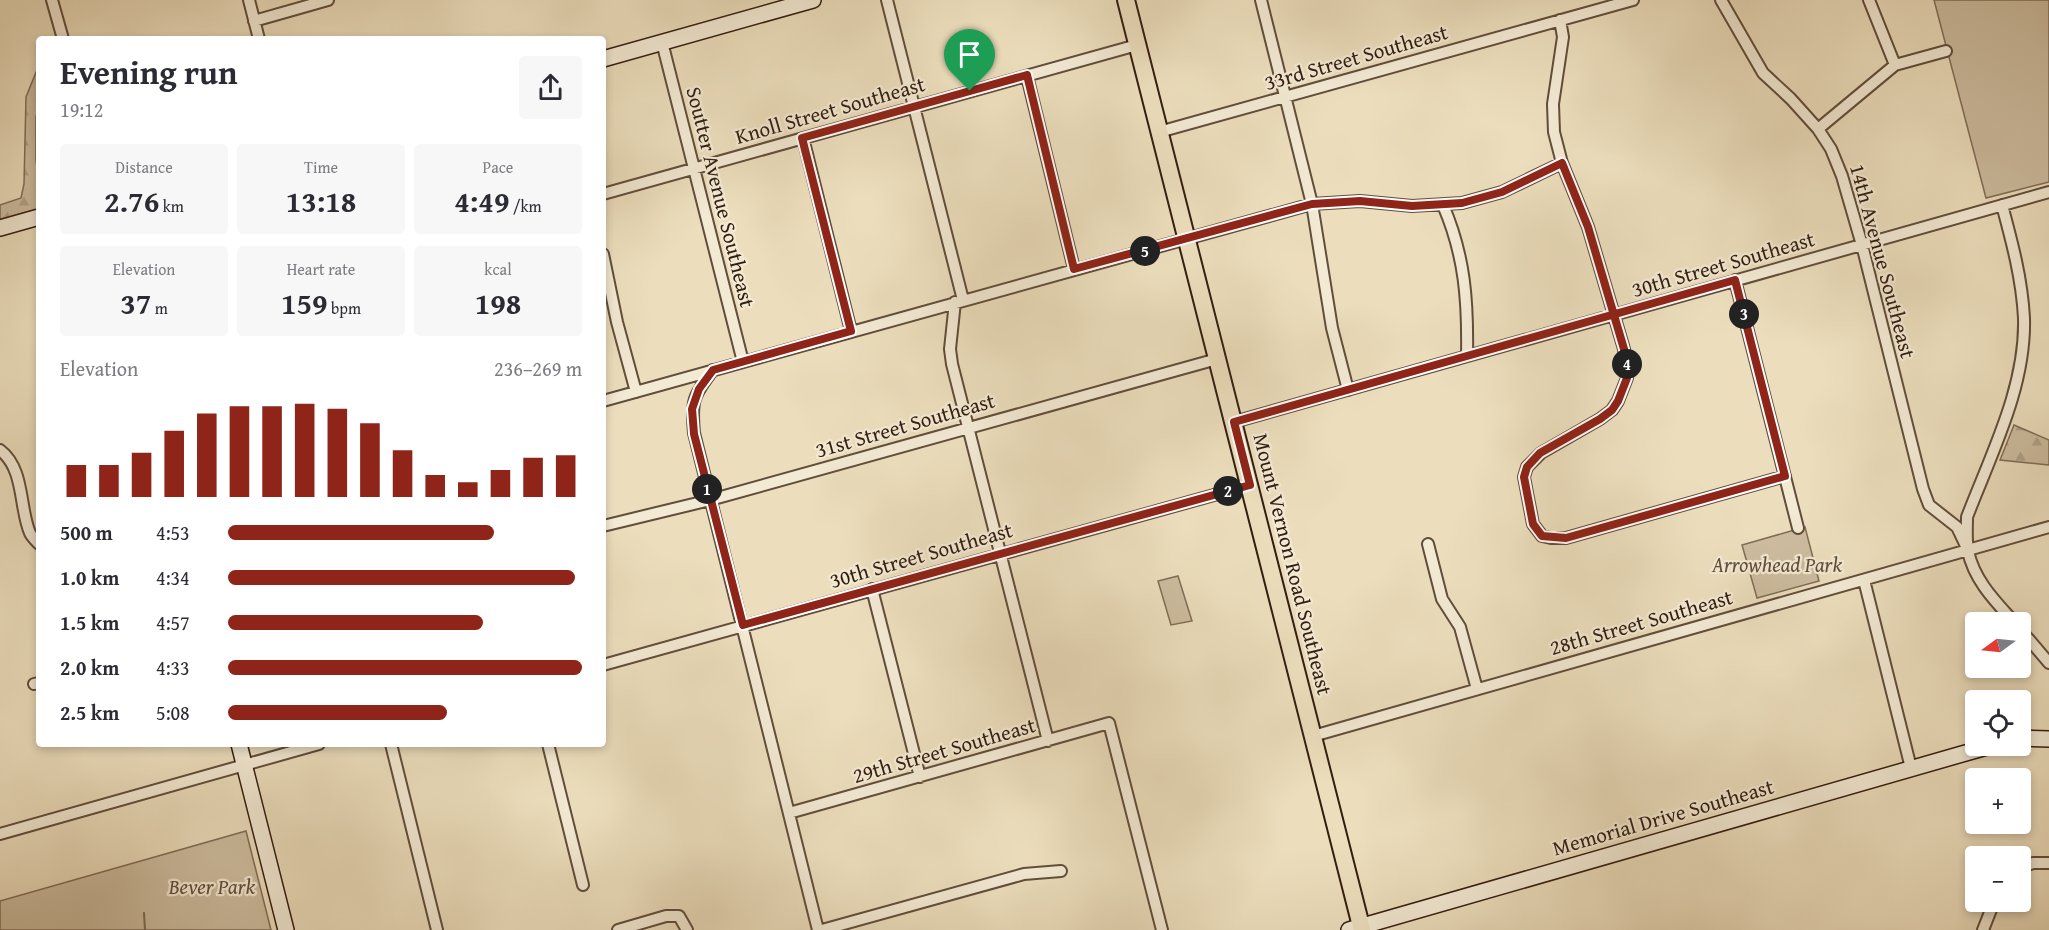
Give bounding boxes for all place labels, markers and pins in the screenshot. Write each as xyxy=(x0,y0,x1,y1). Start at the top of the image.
pin xyxy=(944,29,995,91)
pin: 5 xyxy=(1130,236,1160,266)
pin: 3 xyxy=(1729,299,1759,329)
pin: 4 xyxy=(1612,349,1642,379)
pin: 1 xyxy=(692,474,722,504)
pin: 2 xyxy=(1213,476,1243,506)

